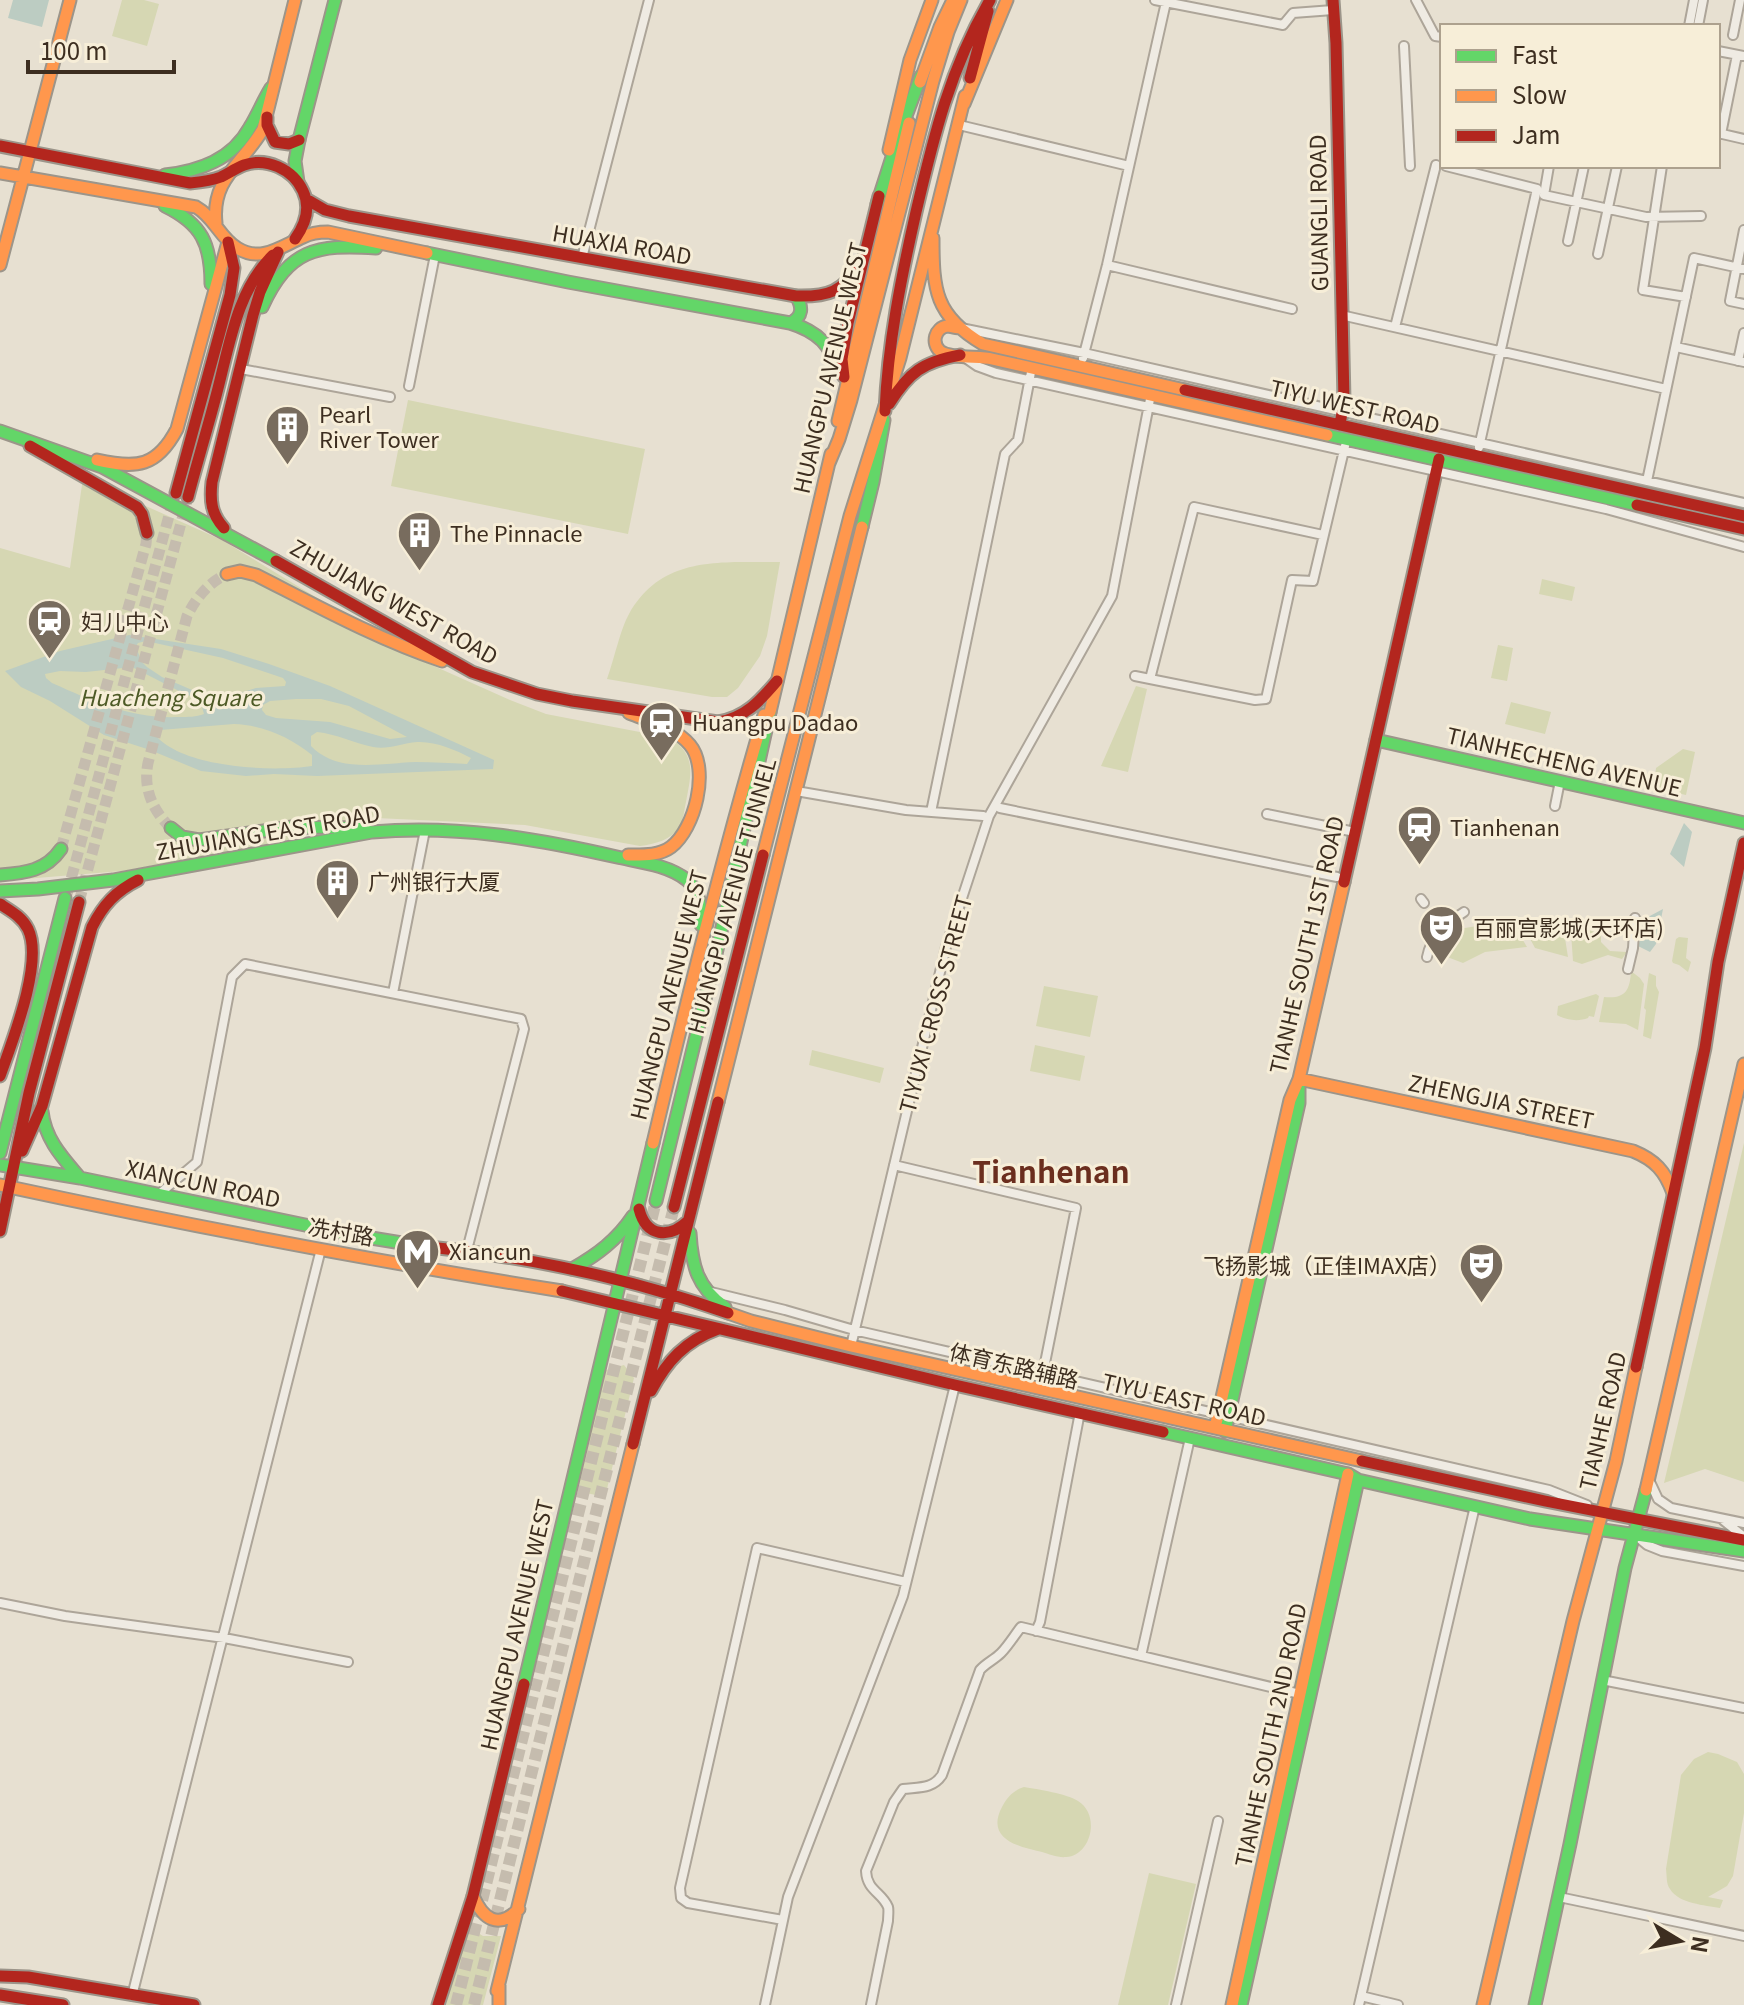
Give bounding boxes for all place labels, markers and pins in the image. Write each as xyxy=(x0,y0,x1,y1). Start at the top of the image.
place label: Pearl River Tower xyxy=(319,397,439,454)
building icon: Pearl River Tower xyxy=(264,404,312,467)
building icon: The Pinnacle xyxy=(395,510,443,573)
place label: The Pinnacle xyxy=(450,516,583,548)
station icon: 妇儿中心 xyxy=(26,598,74,661)
place label: 妇儿中心 xyxy=(81,604,169,636)
station icon: Huangpu Dadao xyxy=(637,699,685,762)
place label: Huangpu Dadao xyxy=(692,705,858,737)
station icon: Tianhenan xyxy=(1395,804,1443,867)
place label: Tianhenan xyxy=(1450,810,1560,842)
building icon: 广州银行大厦 xyxy=(313,858,361,921)
place label: 广州银行大厦 xyxy=(368,864,500,896)
theatre icon: 百丽宫影城(天环店) xyxy=(1418,904,1466,967)
place label: 百丽宫影城(天环店) xyxy=(1473,910,1664,942)
metro station icon: Xiancun xyxy=(394,1228,442,1291)
place label: Xiancun xyxy=(449,1234,531,1266)
theatre icon: 飞扬影城（正佳IMAX店） xyxy=(1458,1242,1506,1305)
place label: 飞扬影城（正佳IMAX店） xyxy=(1203,1248,1451,1280)

